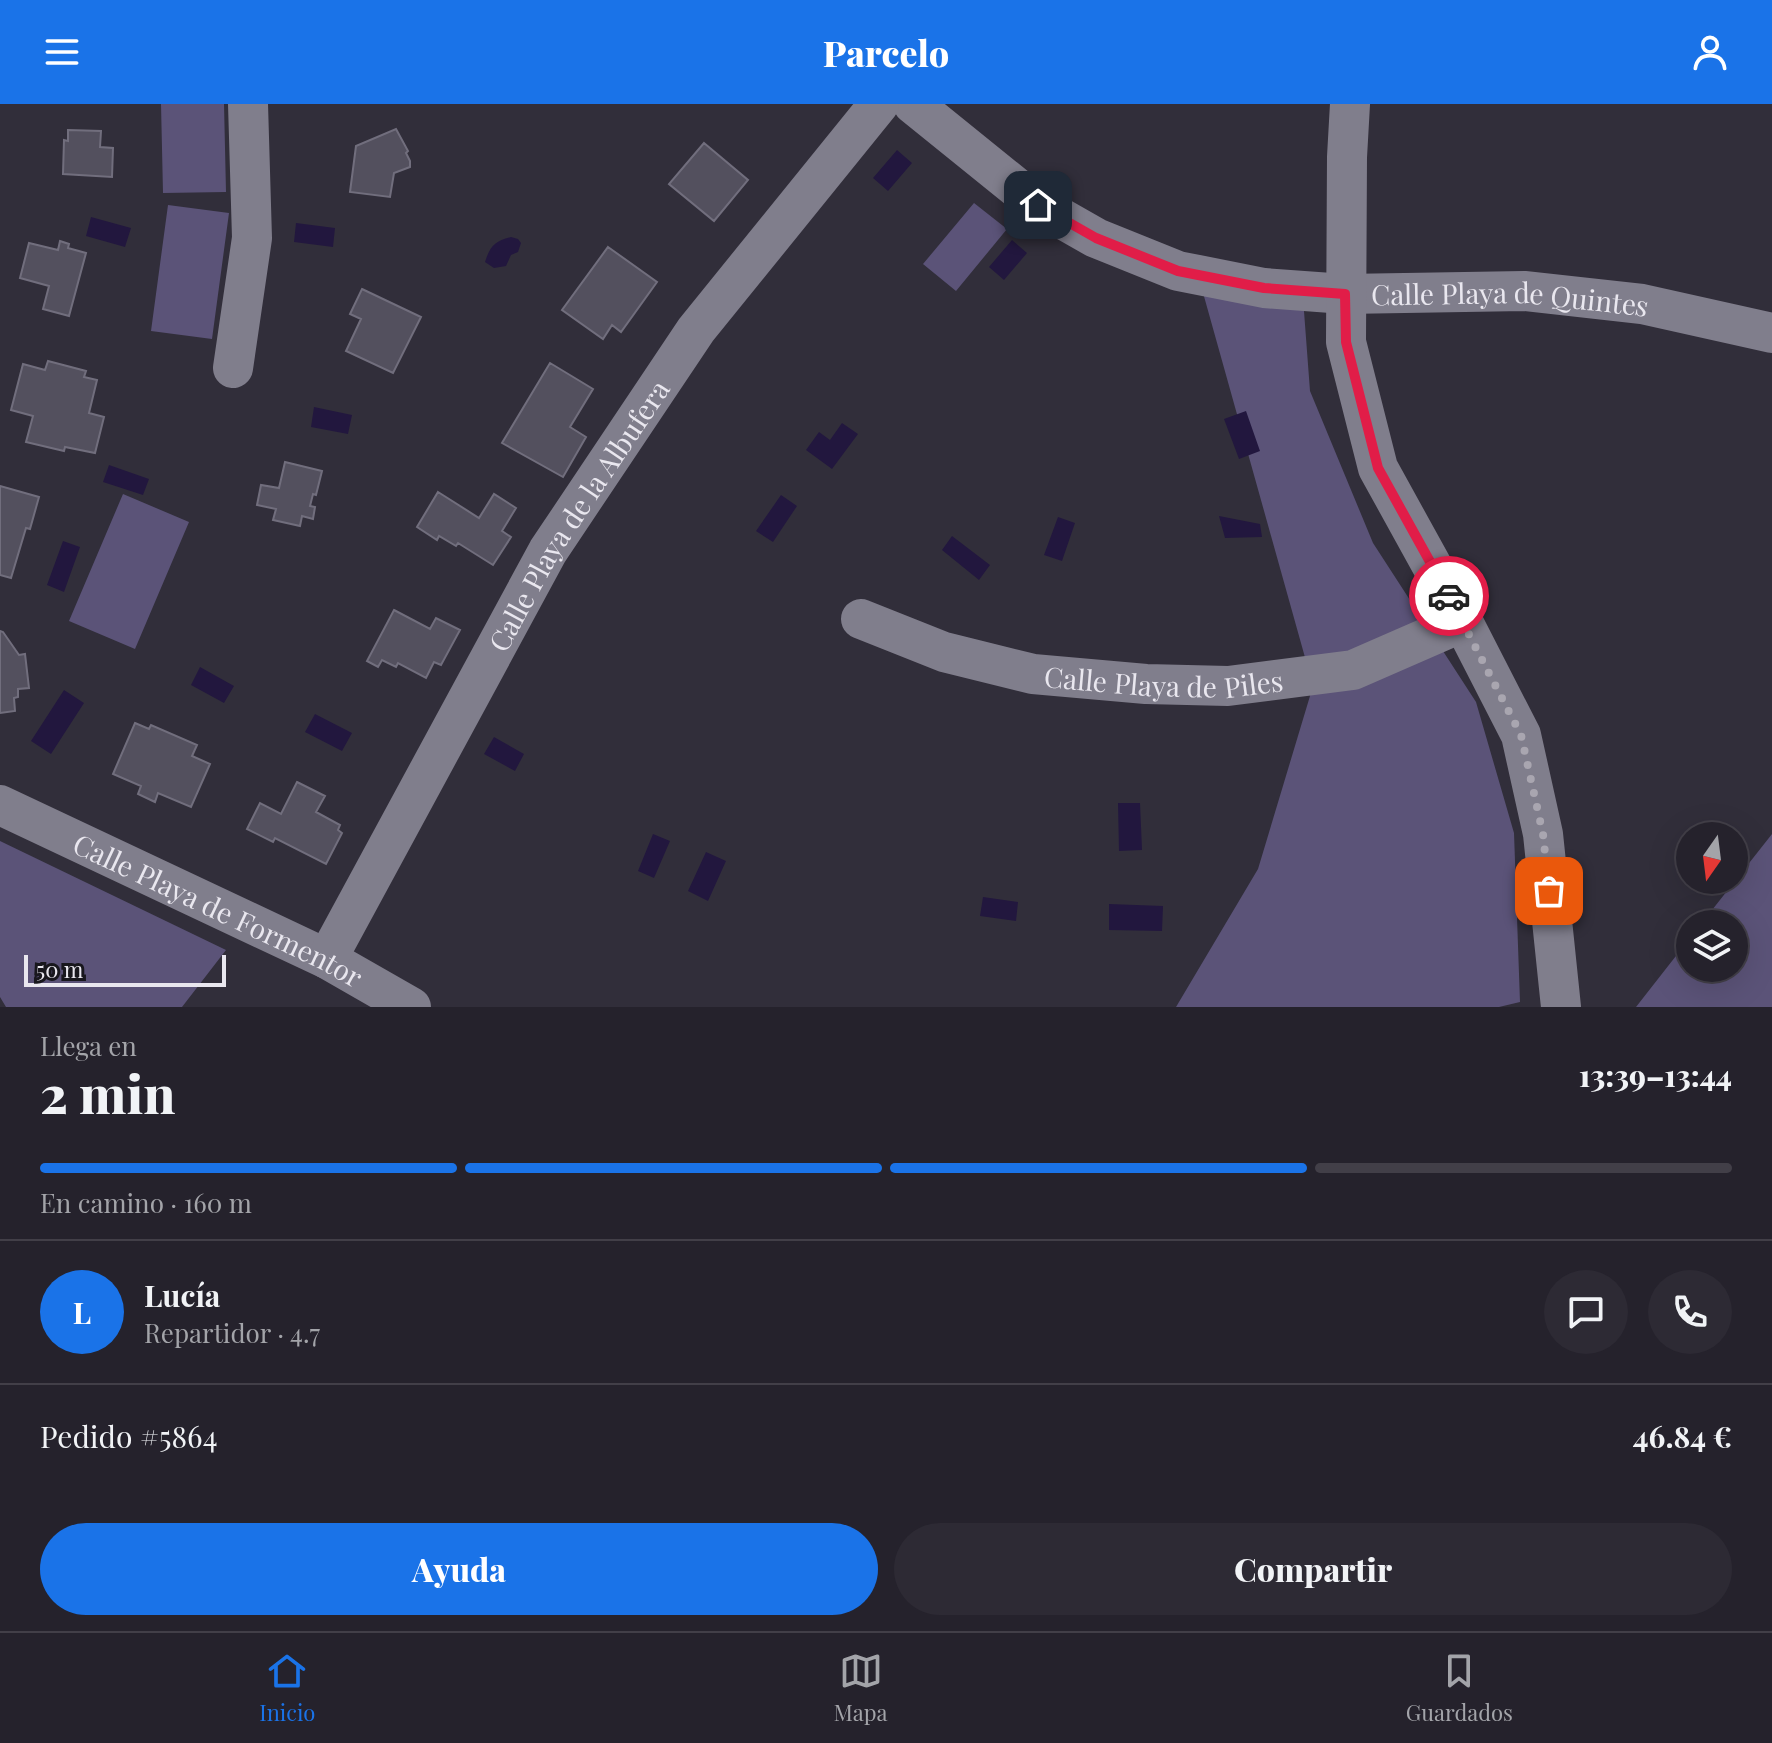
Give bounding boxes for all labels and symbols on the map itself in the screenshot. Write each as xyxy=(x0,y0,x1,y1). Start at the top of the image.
pin xyxy=(1004,171,1072,239)
street label: Calle Playa de Quintes xyxy=(1371,272,1653,324)
street label: Calle Playa de la Albufera xyxy=(479,372,676,657)
courier xyxy=(1409,556,1489,636)
street label: Calle Playa de Piles xyxy=(1043,657,1285,705)
north arrow xyxy=(1676,822,1748,894)
street label: Calle Playa de Formentor xyxy=(68,824,370,995)
pin xyxy=(1515,857,1583,925)
scale bar xyxy=(24,951,226,987)

